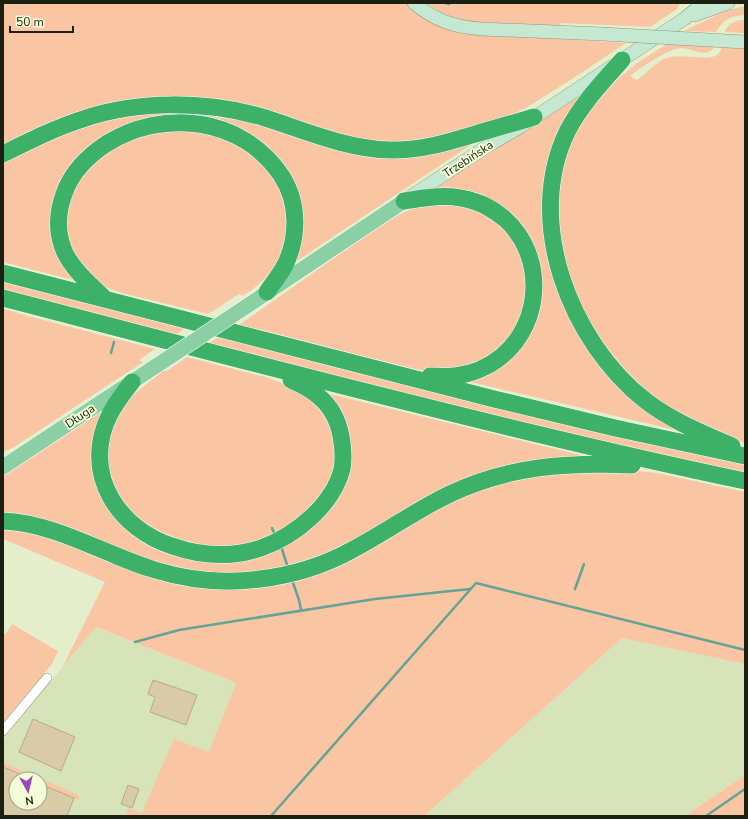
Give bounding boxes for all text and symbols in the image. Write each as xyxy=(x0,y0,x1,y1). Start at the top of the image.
scale bar xyxy=(10,8,73,34)
text: 50 m xyxy=(16,14,44,30)
street label: Trzebińska xyxy=(440,137,496,181)
street label: Długa xyxy=(62,400,98,432)
north arrow xyxy=(8,771,48,811)
text: N xyxy=(24,792,34,808)

